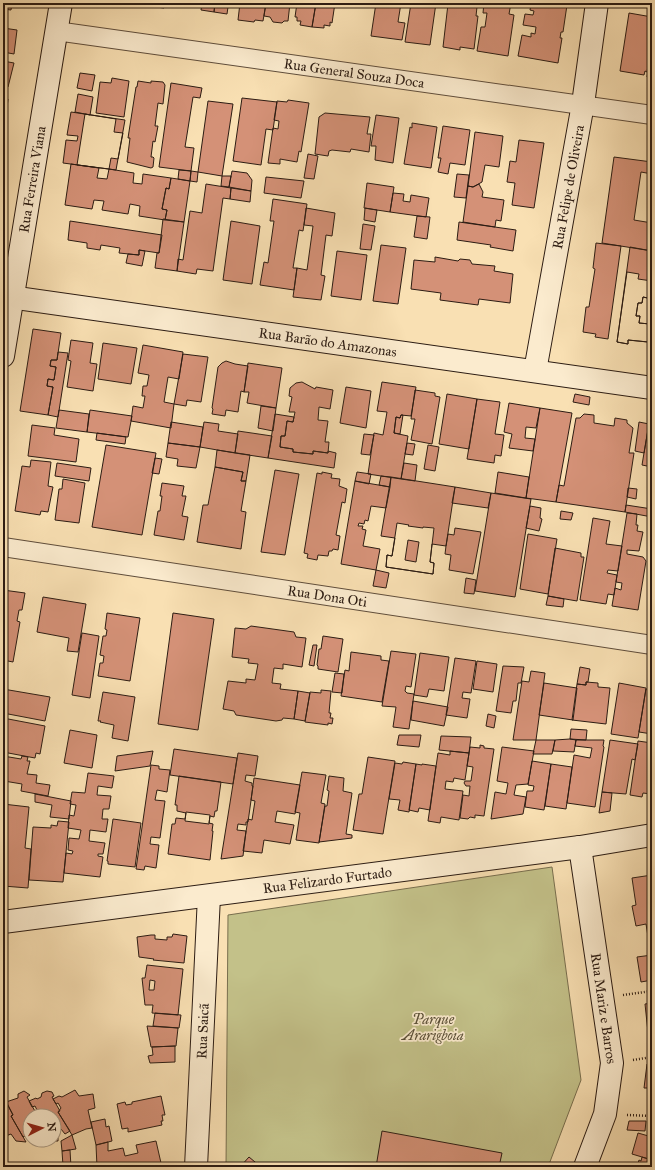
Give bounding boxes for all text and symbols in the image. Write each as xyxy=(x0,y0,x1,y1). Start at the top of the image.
street label: Rua General Souza Doca xyxy=(283,55,425,92)
street label: Rua Felipe de Oliveira xyxy=(549,124,588,250)
street label: Rua Ferreira Viana xyxy=(15,125,50,234)
street label: Rua Barão do Amazonas xyxy=(258,324,398,361)
street label: Rua Dona Oti xyxy=(286,582,368,611)
street label: Rua Felizardo Furtado xyxy=(262,864,393,897)
street label: Rua Mariz e Barros xyxy=(587,952,620,1065)
street label: Rua Saicã xyxy=(193,1003,213,1059)
park label: Parque Ararigboia xyxy=(400,1011,464,1044)
north arrow xyxy=(22,1108,62,1148)
text: N xyxy=(44,1122,58,1133)

